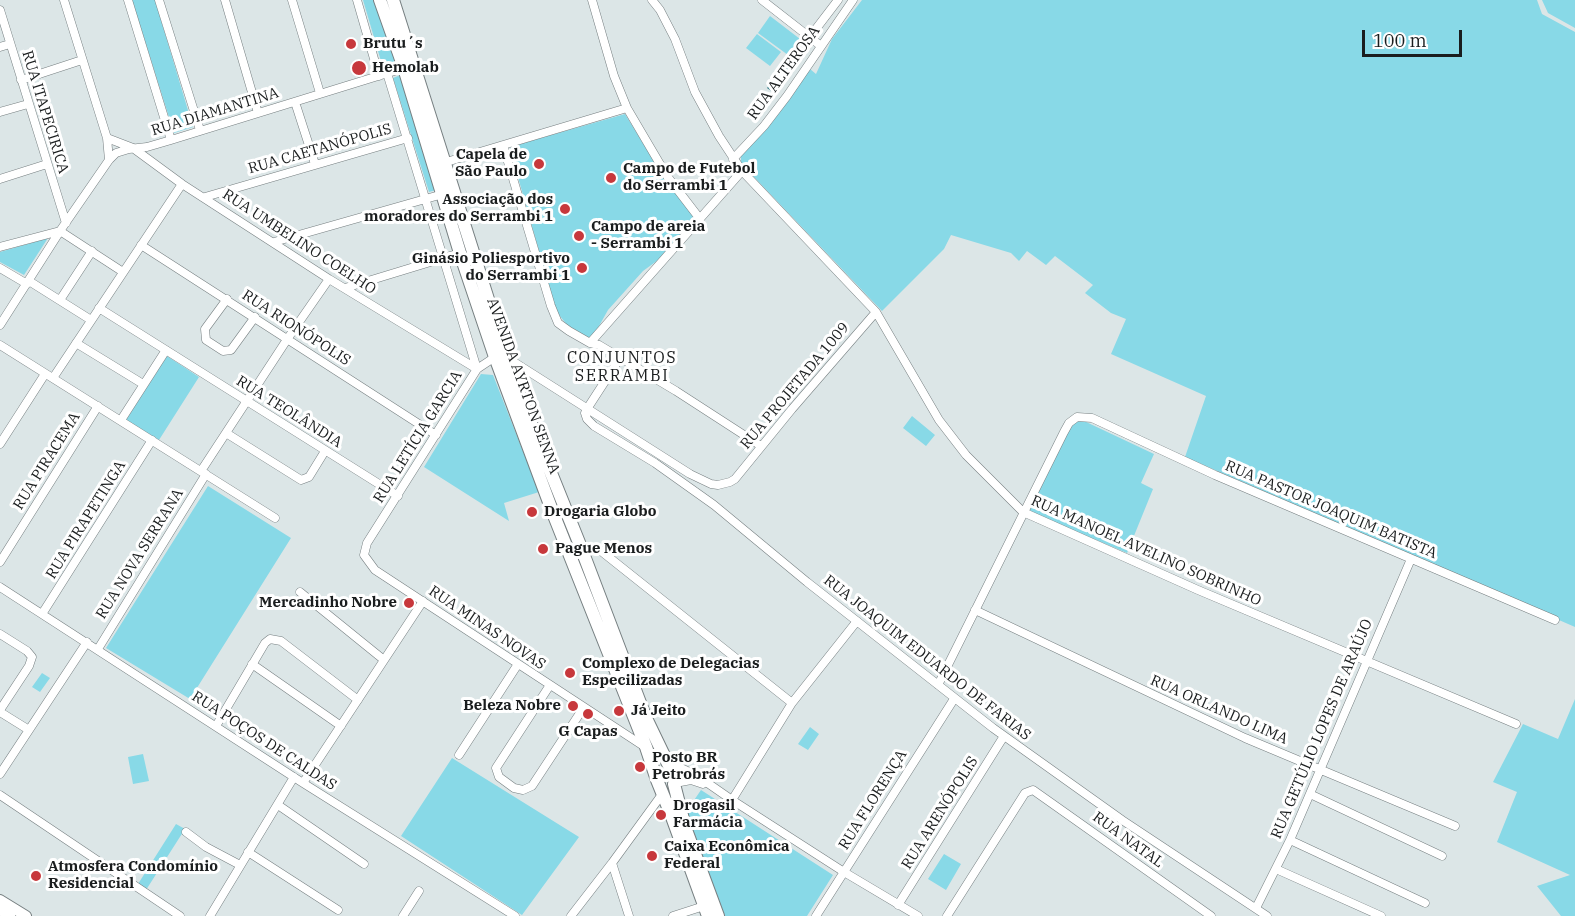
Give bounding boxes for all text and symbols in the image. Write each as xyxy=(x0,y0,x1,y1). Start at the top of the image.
scale bar xyxy=(1365,18,1466,56)
street label: RUA ALTEROSA xyxy=(744,23,824,123)
text: 100 m xyxy=(1373,29,1427,52)
place label: Brutu´s xyxy=(363,35,423,53)
marker: Brutu´s xyxy=(344,37,358,51)
street label: RUA ITAPECIRICA xyxy=(18,48,72,176)
marker: Hemolab xyxy=(350,59,368,77)
place label: Hemolab xyxy=(372,59,439,77)
street label: RUA DIAMANTINA xyxy=(149,84,281,140)
street label: RUA CAETANÓPOLIS xyxy=(246,120,394,178)
place label: Capela de São Paulo xyxy=(455,146,527,181)
marker: Capela de São Paulo xyxy=(532,157,546,171)
place label: Campo de Futebol do Serrambi 1 xyxy=(623,160,755,195)
marker: Campo de Futebol do Serrambi 1 xyxy=(604,171,618,185)
street label: RUA UMBELINO COELHO xyxy=(219,186,379,298)
place label: Associação dos moradores do Serrambi 1 xyxy=(364,191,553,226)
marker: Associação dos moradores do Serrambi 1 xyxy=(558,202,572,216)
place label: Campo de areia - Serrambi 1 xyxy=(591,218,705,253)
marker: Campo de areia - Serrambi 1 xyxy=(572,229,586,243)
place label: Ginásio Poliesportivo do Serrambi 1 xyxy=(412,250,570,285)
marker: Ginásio Poliesportivo do Serrambi 1 xyxy=(575,261,589,275)
street label: RUA RIONÓPOLIS xyxy=(238,286,354,370)
street label: AVENIDA AYRTON SENNA xyxy=(483,295,563,477)
street label: RUA PROJETADA 1009 xyxy=(737,319,853,453)
district label: CONJUNTOS SERRAMBI xyxy=(567,348,677,386)
street label: RUA LETÍCIA GARCIA xyxy=(370,368,466,506)
street label: RUA TEOLÂNDIA xyxy=(233,372,345,452)
street label: RUA PIRACEMA xyxy=(10,409,84,513)
street label: RUA PASTOR JOAQUIM BATISTA xyxy=(1222,457,1440,563)
street label: RUA PIRAPETINGA xyxy=(42,458,130,582)
street label: RUA NOVA SERRANA xyxy=(93,486,187,622)
street label: RUA MANOEL AVELINO SOBRINHO xyxy=(1028,492,1264,610)
place label: Drogaria Globo xyxy=(544,503,656,521)
marker: Drogaria Globo xyxy=(525,505,539,519)
place label: Pague Menos xyxy=(555,540,652,558)
marker: Pague Menos xyxy=(536,542,550,556)
street label: RUA JOAQUIM EDUARDO DE FARIAS xyxy=(820,571,1034,745)
street label: RUA MINAS NOVAS xyxy=(425,582,549,674)
place label: Mercadinho Nobre xyxy=(259,594,397,612)
marker: Mercadinho Nobre xyxy=(402,596,416,610)
street label: RUA GETÚLIO LOPES DE ARAÚJO xyxy=(1267,616,1377,842)
place label: Complexo de Delegacias Especilizadas xyxy=(582,655,760,690)
marker: Complexo de Delegacias Especilizadas xyxy=(563,666,577,680)
street label: RUA ORLANDO LIMA xyxy=(1147,672,1291,748)
street label: RUA POÇOS DE CALDAS xyxy=(188,687,340,795)
place label: Beleza Nobre xyxy=(463,697,561,715)
marker: Beleza Nobre xyxy=(566,699,580,713)
place label: Já Jeito xyxy=(631,702,686,720)
marker: Já Jeito xyxy=(612,704,626,718)
marker: G Capas xyxy=(581,707,595,721)
place label: G Capas xyxy=(558,723,618,741)
street label: RUA FLORENÇA xyxy=(835,747,911,853)
place label: Posto BR Petrobrás xyxy=(652,749,725,784)
street label: RUA ARENÓPOLIS xyxy=(898,753,982,873)
marker: Posto BR Petrobrás xyxy=(633,760,647,774)
place label: Drogasil Farmácia xyxy=(673,797,743,832)
marker: Drogasil Farmácia xyxy=(654,808,668,822)
street label: RUA NATAL xyxy=(1089,808,1167,872)
place label: Caixa Econômica Federal xyxy=(664,838,789,873)
marker: Caixa Econômica Federal xyxy=(645,849,659,863)
place label: Atmosfera Condomínio Residencial xyxy=(48,858,218,893)
marker: Atmosfera Condomínio Residencial xyxy=(29,869,43,883)

